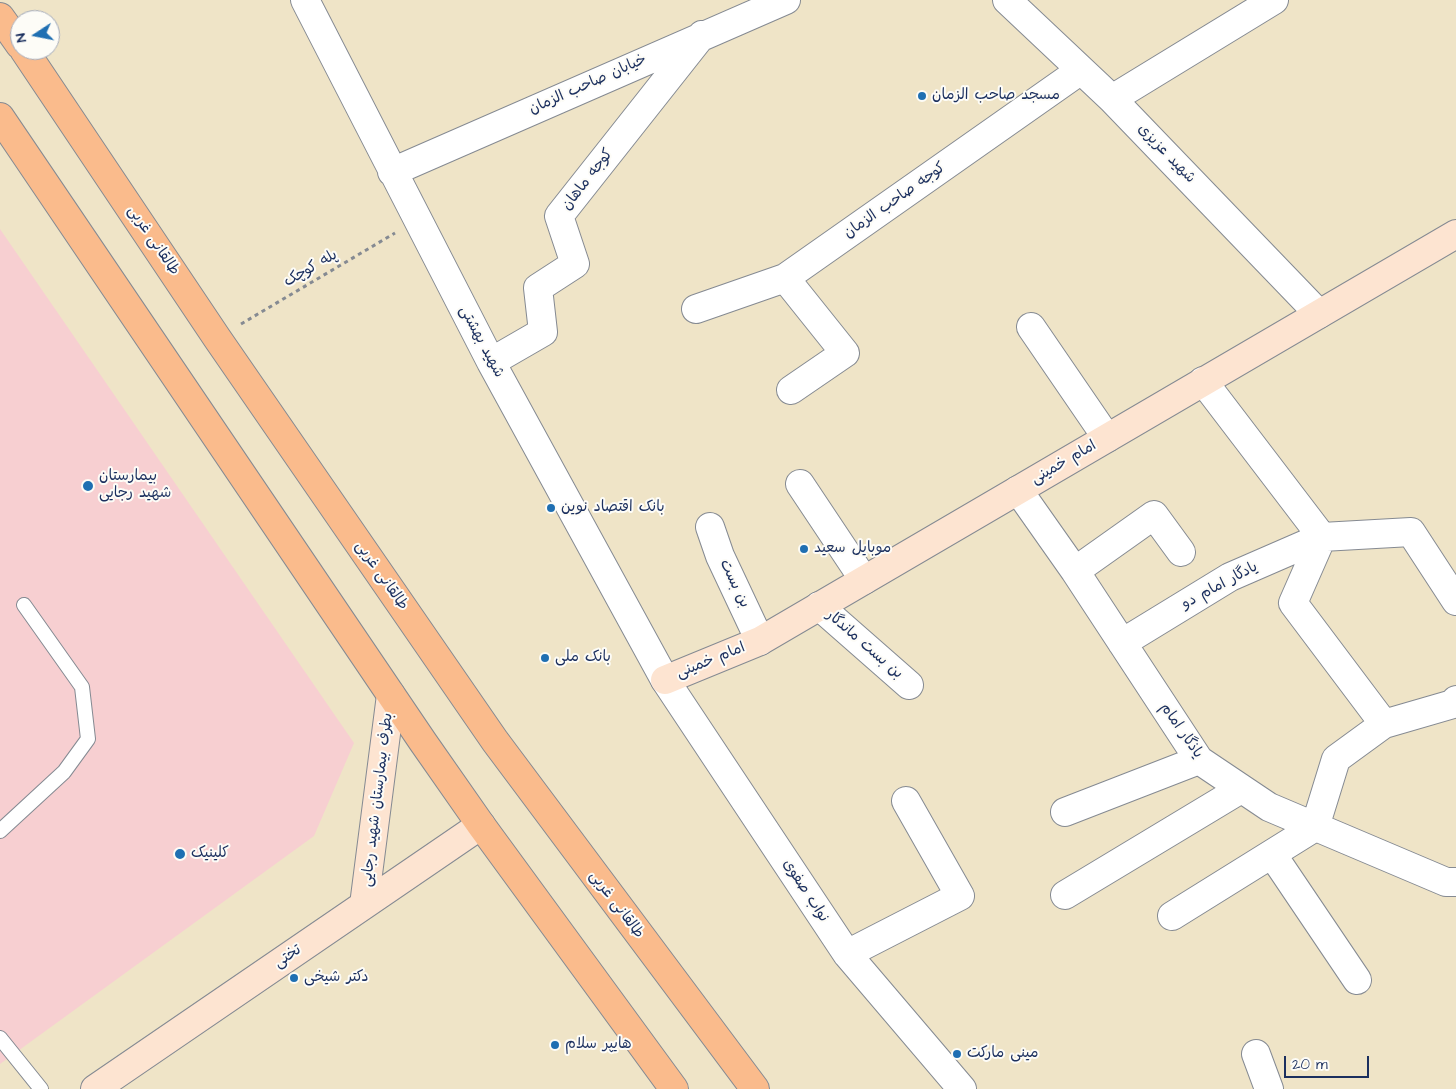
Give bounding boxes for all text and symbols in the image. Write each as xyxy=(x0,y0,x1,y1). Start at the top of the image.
north arrow xyxy=(10,10,60,60)
text: N xyxy=(11,31,32,44)
street label: خیابان صاحب الزمان xyxy=(527,51,649,119)
place label: مسجد صاحب الزمان xyxy=(932,87,1060,105)
marker: مسجد صاحب الزمان xyxy=(916,90,928,102)
street label: شهید عزیزی xyxy=(1133,121,1199,187)
street label: کوجه ماهان xyxy=(558,146,618,214)
street label: کوجه صاحب الزمان xyxy=(841,159,949,243)
street label: طالقانی غربی xyxy=(123,203,183,279)
street label: پله کوچک xyxy=(281,246,341,292)
street label: شهید بهشتی xyxy=(455,303,507,381)
street label: امام خمینی xyxy=(1028,437,1100,489)
place label: بیمارستان شهید رجایی xyxy=(99,468,171,503)
marker: بیمارستان شهید رجایی xyxy=(81,479,95,493)
place label: بانک اقتصاد نوین xyxy=(561,499,665,517)
marker: بانک اقتصاد نوین xyxy=(545,502,557,514)
street label: طالقانی غربی xyxy=(351,538,411,614)
place label: موبایل سعید xyxy=(814,540,891,558)
marker: موبایل سعید xyxy=(798,543,810,555)
street label: بن بست xyxy=(715,557,753,611)
street label: یادگار امام دو xyxy=(1179,558,1261,614)
street label: بن بست ماندگار xyxy=(822,607,906,683)
street label: امام خمینی xyxy=(674,639,748,683)
place label: بانک ملی xyxy=(555,649,611,667)
marker: بانک ملی xyxy=(539,652,551,664)
street label: یاذگار امام xyxy=(1155,700,1207,762)
street label: بطرف بیمارستان شهید رجایی xyxy=(358,712,398,888)
place label: کلینیک xyxy=(191,845,229,863)
marker: کلینیک xyxy=(173,847,187,861)
street label: نواب صفوی xyxy=(778,856,832,926)
street label: طالقانی غربی xyxy=(585,868,647,942)
street label: تختی xyxy=(271,941,305,973)
place label: دکتر شیخی xyxy=(304,969,368,987)
marker: دکتر شیخی xyxy=(288,972,300,984)
place label: هایپر سلام xyxy=(565,1036,632,1054)
marker: هایپر سلام xyxy=(549,1039,561,1051)
place label: مینی مارکت xyxy=(967,1045,1038,1063)
scale bar xyxy=(1286,1046,1371,1078)
marker: مینی مارکت xyxy=(951,1048,963,1060)
text: 20 m xyxy=(1292,1054,1328,1075)

